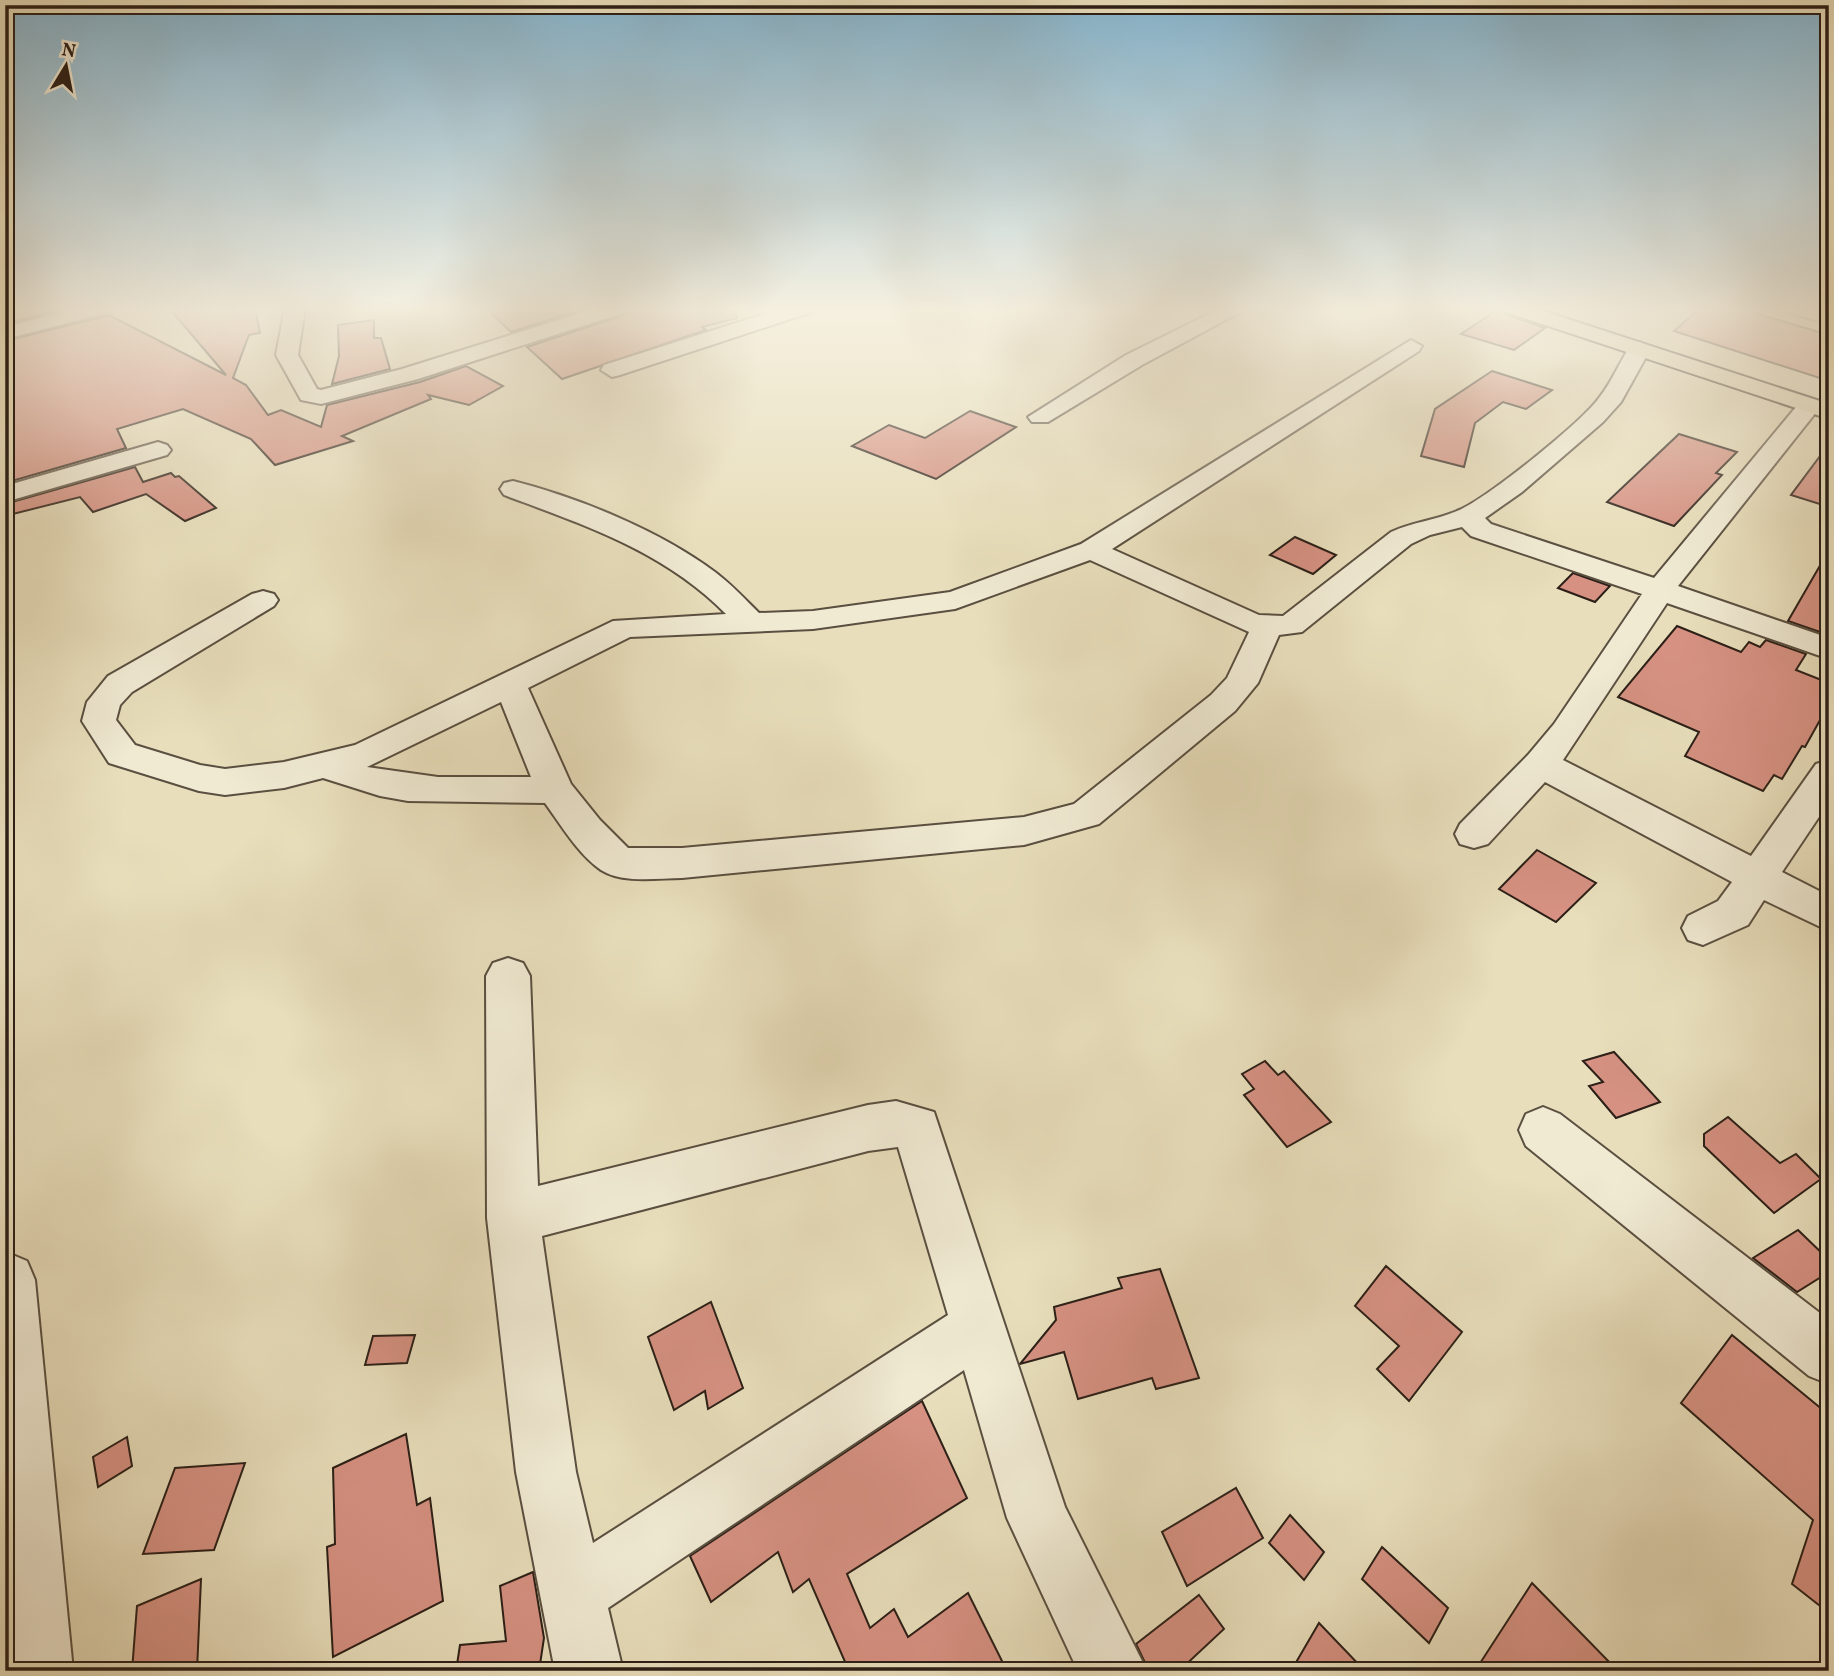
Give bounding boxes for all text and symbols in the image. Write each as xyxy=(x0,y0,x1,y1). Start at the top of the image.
north arrow xyxy=(32,32,102,102)
text: N xyxy=(60,37,78,65)

